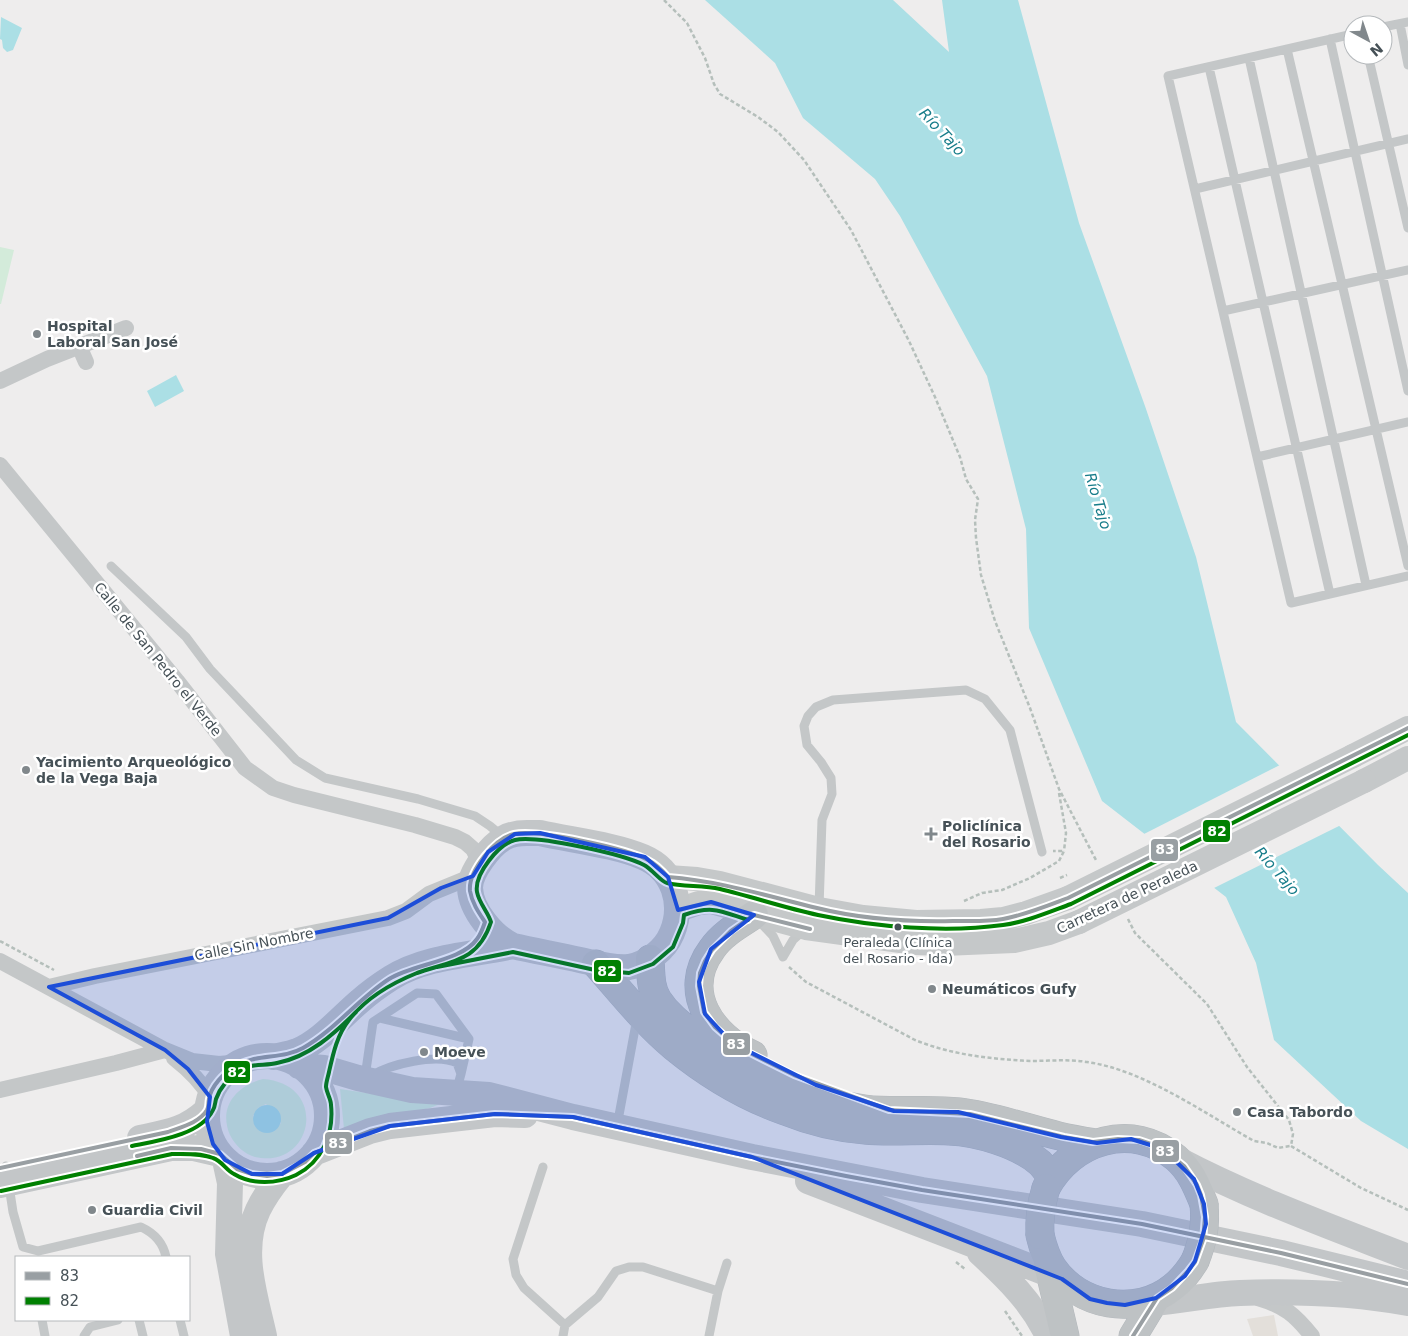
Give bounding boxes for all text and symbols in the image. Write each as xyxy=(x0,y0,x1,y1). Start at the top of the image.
north arrow xyxy=(1343,15,1393,65)
text: N xyxy=(1367,40,1386,60)
water label: Río Tajo xyxy=(915,104,969,160)
place label: Hospital Laboral San José xyxy=(47,318,178,350)
marker: Hospital Laboral San José xyxy=(31,328,43,340)
water label: Río Tajo xyxy=(1081,470,1115,532)
street label: Calle de San Pedro el Verde xyxy=(91,579,225,739)
place label: Yacimiento Arqueológico de la Vega Baja xyxy=(35,754,232,786)
marker: Yacimiento Arqueológico de la Vega Baja xyxy=(20,764,32,776)
place label: Policlínica del Rosario xyxy=(942,818,1031,850)
line badge: 82 xyxy=(1202,819,1231,843)
text: 82 xyxy=(1207,823,1227,839)
marker: Policlínica del Rosario xyxy=(924,827,938,841)
line badge: 83 xyxy=(1150,838,1179,862)
text: 83 xyxy=(1155,841,1175,857)
water label: Río Tajo xyxy=(1251,843,1303,899)
street label: Carretera de Peraleda xyxy=(1054,857,1200,937)
marker: Peraleda (Clínica del Rosario - Ida) xyxy=(893,922,903,932)
street label: Calle Sin Nombre xyxy=(193,925,315,963)
place label: Peraleda (Clínica del Rosario - Ida) xyxy=(843,935,953,966)
line badge: 82 xyxy=(593,959,622,983)
text: 82 xyxy=(597,963,617,979)
place label: Neumáticos Gufy xyxy=(942,981,1077,997)
marker: Neumáticos Gufy xyxy=(926,983,938,995)
line badge: 83 xyxy=(722,1032,751,1056)
text: 83 xyxy=(726,1036,746,1052)
place label: Moeve xyxy=(434,1044,486,1060)
marker: Moeve xyxy=(418,1046,430,1058)
line badge: 82 xyxy=(223,1060,251,1084)
text: 82 xyxy=(227,1064,247,1080)
place label: Casa Tabordo xyxy=(1247,1104,1353,1120)
marker: Casa Tabordo xyxy=(1231,1106,1243,1118)
line badge: 83 xyxy=(324,1131,353,1155)
text: 83 xyxy=(328,1135,348,1151)
line badge: 83 xyxy=(1151,1139,1180,1163)
text: 83 xyxy=(1155,1143,1175,1159)
place label: Guardia Civil xyxy=(102,1202,203,1218)
marker: Guardia Civil xyxy=(86,1204,98,1216)
legend xyxy=(15,1256,190,1321)
text: 83 xyxy=(60,1267,79,1285)
text: 82 xyxy=(60,1292,79,1310)

